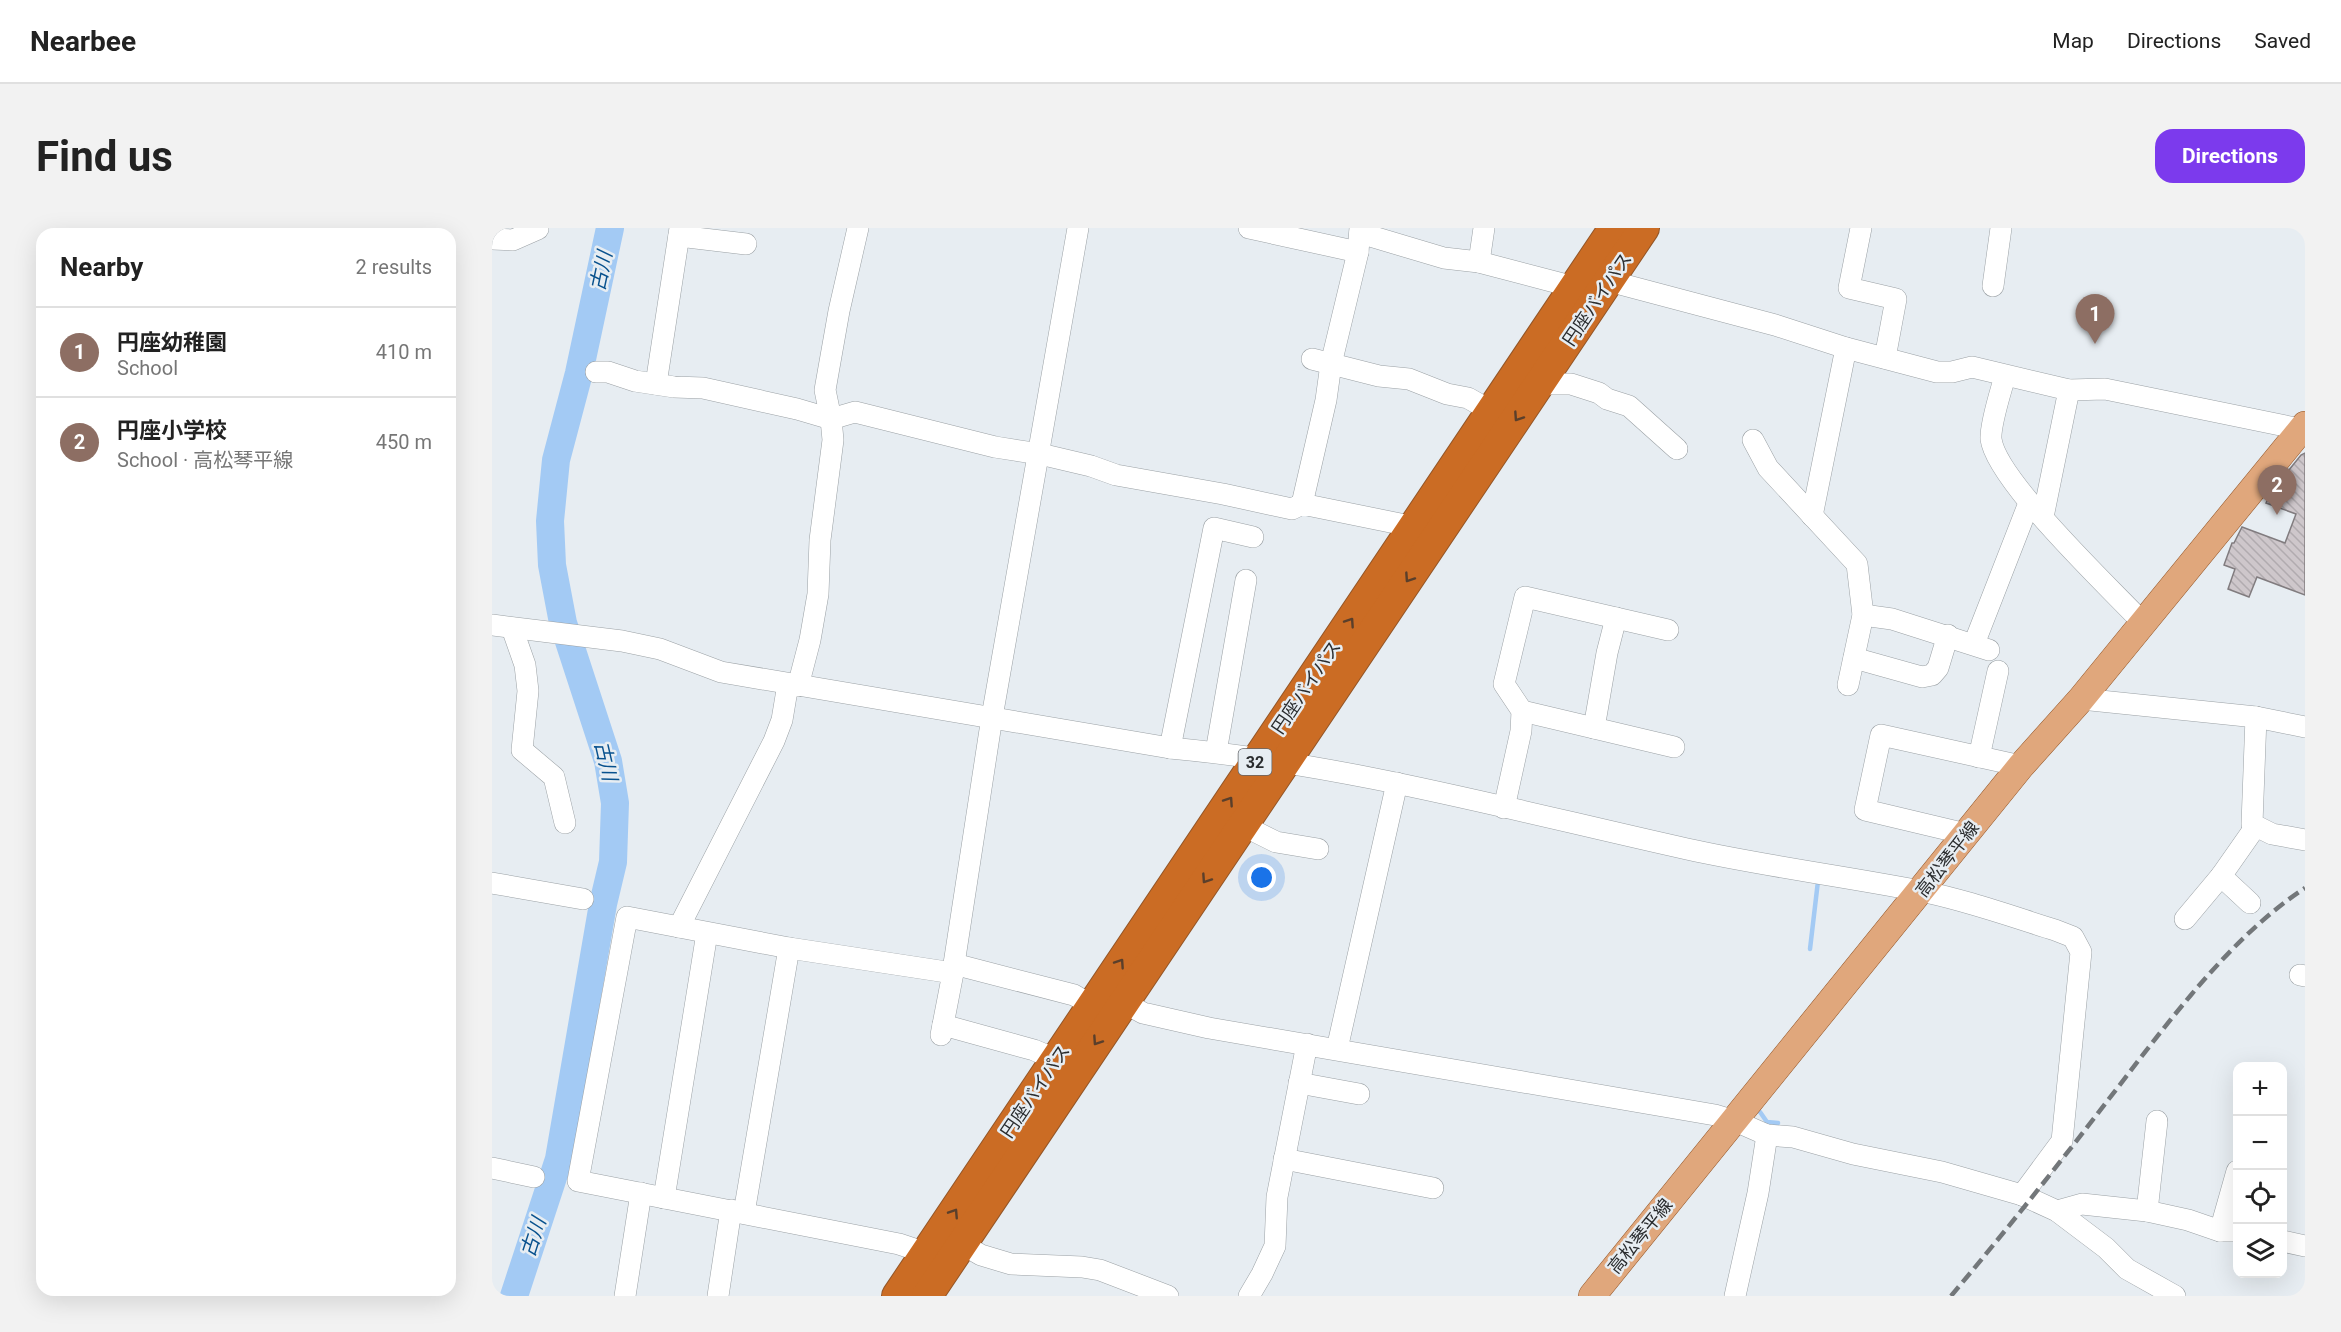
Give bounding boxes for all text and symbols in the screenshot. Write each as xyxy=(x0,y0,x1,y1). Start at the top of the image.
text: Nearbee xyxy=(30,25,136,58)
text: Map xyxy=(2052,29,2094,53)
text: Directions xyxy=(2127,29,2221,53)
text: Saved xyxy=(2254,29,2311,53)
button: Directions xyxy=(2155,129,2305,183)
text: Find us xyxy=(36,132,173,181)
water label: 古川 xyxy=(585,247,617,293)
street label: 円座バイパス xyxy=(1558,249,1636,349)
text: Nearby xyxy=(60,252,143,282)
text: 2 results xyxy=(356,255,432,279)
pin: 1 xyxy=(2076,294,2114,344)
text: 円座幼稚園 xyxy=(117,330,227,355)
text: 1 xyxy=(74,340,85,364)
text: 410 m xyxy=(376,340,432,364)
text: School xyxy=(117,356,178,380)
one-way arrow xyxy=(1514,410,1525,421)
text: 円座小学校 xyxy=(117,418,227,443)
text: 2 xyxy=(74,430,85,454)
text: 450 m xyxy=(376,430,432,454)
text: School · 高松琴平線 xyxy=(117,448,293,472)
pin: 2 xyxy=(2258,466,2296,515)
one-way arrow xyxy=(1405,571,1416,582)
one-way arrow xyxy=(1343,618,1354,629)
street label: 円座バイパス xyxy=(1267,637,1345,737)
water label: 古川 xyxy=(590,739,623,785)
road number: 32 xyxy=(1238,749,1272,775)
one-way arrow xyxy=(1222,797,1233,808)
street label: 高松琴平線 xyxy=(1911,817,1983,901)
your location xyxy=(1247,863,1276,892)
one-way arrow xyxy=(1202,872,1213,883)
one-way arrow xyxy=(1113,959,1124,970)
one-way arrow xyxy=(1093,1034,1104,1045)
street label: 円座バイパス xyxy=(996,1041,1074,1141)
map controls xyxy=(2233,1062,2287,1278)
button: + xyxy=(2233,1062,2287,1116)
button: − xyxy=(2233,1116,2287,1170)
button: locate xyxy=(2233,1170,2287,1224)
street label: 高松琴平線 xyxy=(1604,1194,1676,1278)
one-way arrow xyxy=(946,1209,958,1219)
water label: 古川 xyxy=(515,1212,551,1260)
button: layers xyxy=(2233,1224,2287,1278)

